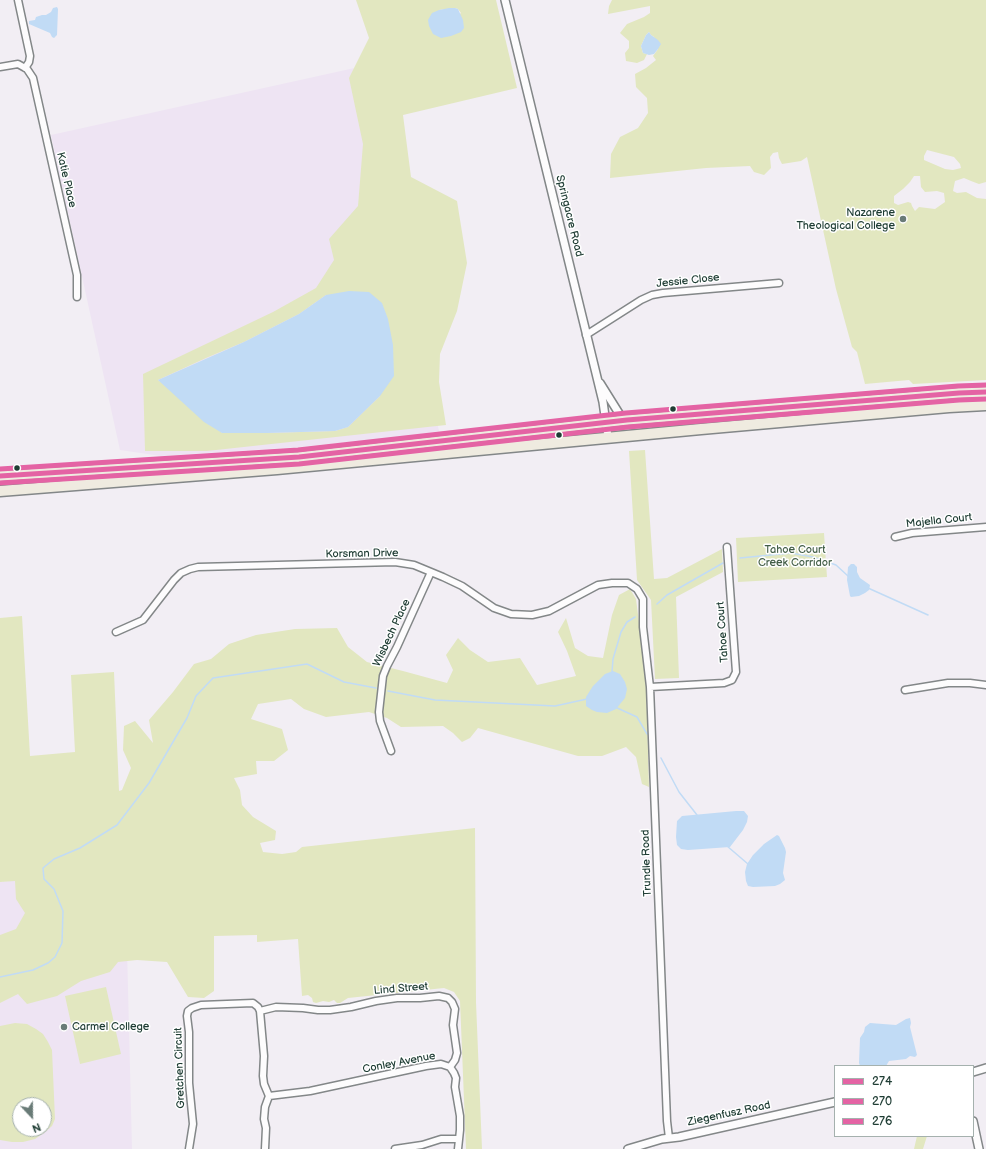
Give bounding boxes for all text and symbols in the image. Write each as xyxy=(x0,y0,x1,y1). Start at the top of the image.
street label: Katie Place xyxy=(53,151,79,209)
street label: Springacre Road xyxy=(552,174,586,258)
place label: Nazarene Theological College xyxy=(796,206,895,232)
marker: Nazarene Theological College xyxy=(898,214,908,224)
street label: Jessie Close xyxy=(656,271,720,291)
unlabelled marker xyxy=(668,404,678,414)
unlabelled marker xyxy=(554,430,564,440)
unlabelled marker xyxy=(12,463,22,473)
street label: Majella Court xyxy=(905,511,973,531)
park label: Tahoe Court Creek Corridor xyxy=(758,543,832,569)
street label: Korsman Drive xyxy=(325,547,399,561)
street label: Wisbech Place xyxy=(371,597,413,669)
street label: Tahoe Court xyxy=(714,601,732,663)
street label: Trundle Road xyxy=(639,829,655,897)
street label: Lind Street xyxy=(373,980,429,998)
place label: Carmel College xyxy=(72,1020,149,1034)
marker: Carmel College xyxy=(59,1022,69,1032)
street label: Gretchen Circuit xyxy=(172,1027,188,1109)
street label: Conley Avenue xyxy=(361,1049,437,1077)
legend xyxy=(834,1065,974,1137)
text: 274 xyxy=(872,1074,892,1089)
text: 270 xyxy=(872,1094,892,1109)
north arrow xyxy=(12,1097,52,1137)
street label: Ziegenfusz Road xyxy=(686,1099,772,1129)
text: 276 xyxy=(872,1114,892,1129)
text: N xyxy=(30,1120,43,1135)

